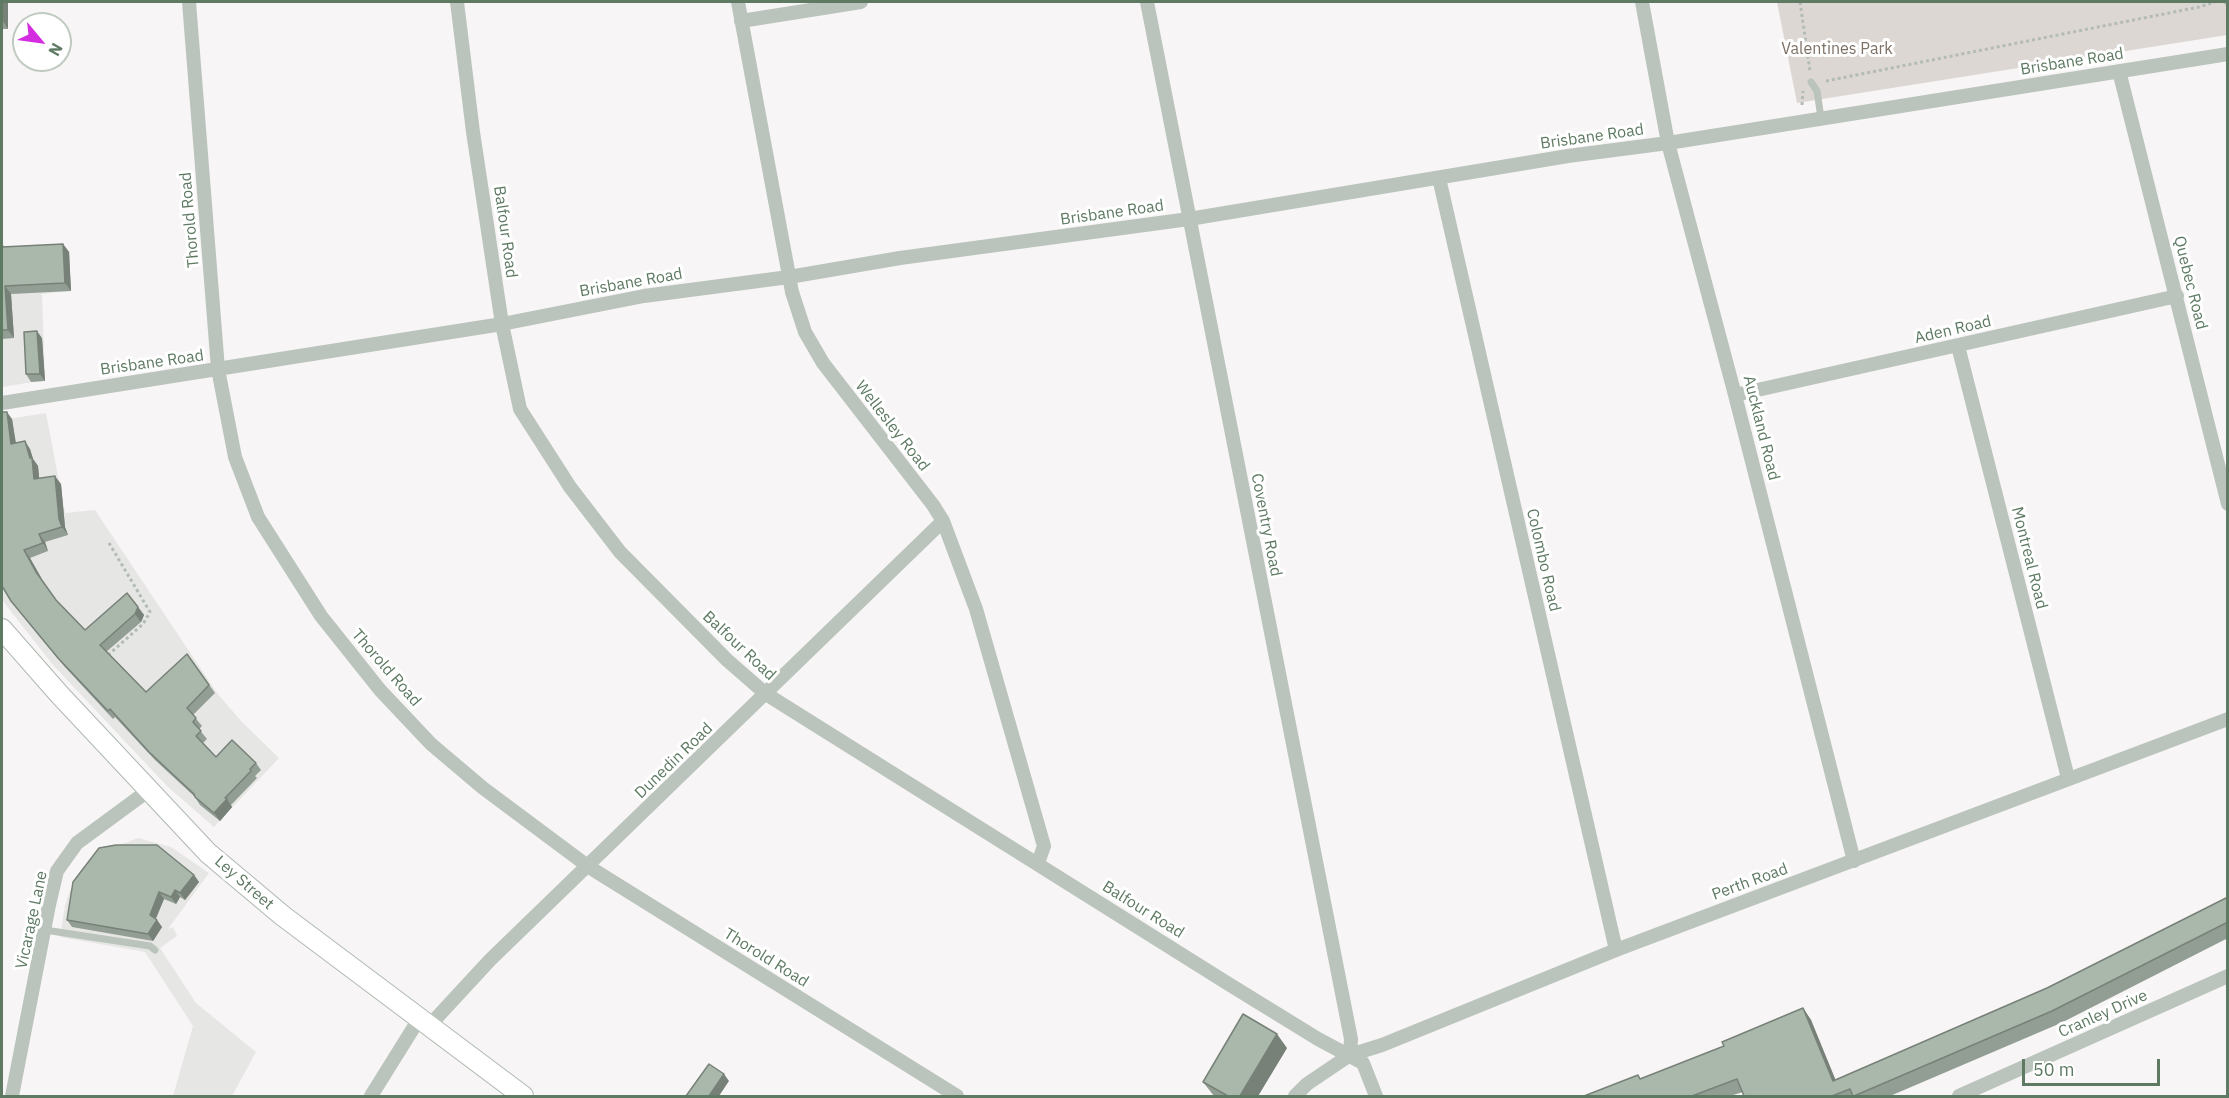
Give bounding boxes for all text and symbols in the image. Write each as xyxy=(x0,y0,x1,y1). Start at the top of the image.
north arrow xyxy=(12,12,72,72)
park label: Valentines Park xyxy=(1781,39,1893,59)
text: N xyxy=(44,40,68,60)
street label: Brisbane Road xyxy=(2019,44,2125,80)
street label: Brisbane Road xyxy=(1539,120,1645,154)
street label: Thorold Road xyxy=(176,171,204,269)
street label: Balfour Road xyxy=(489,185,521,279)
street label: Brisbane Road xyxy=(1059,196,1165,230)
street label: Quebec Road xyxy=(2169,234,2211,332)
street label: Brisbane Road xyxy=(578,264,684,302)
street label: Aden Road xyxy=(1913,312,1993,348)
street label: Brisbane Road xyxy=(99,346,205,380)
street label: Auckland Road xyxy=(1739,373,1783,483)
street label: Wellesley Road xyxy=(851,377,933,475)
street label: Coventry Road xyxy=(1247,472,1285,578)
street label: Montreal Road xyxy=(2007,505,2051,611)
street label: Colombo Road xyxy=(1522,507,1564,613)
street label: Balfour Road xyxy=(698,607,780,685)
street label: Thorold Road xyxy=(347,625,425,711)
street label: Dunedin Road xyxy=(631,719,717,803)
street label: Ley Street xyxy=(210,852,278,914)
street label: Perth Road xyxy=(1709,859,1791,905)
street label: Vicarage Lane xyxy=(12,869,52,971)
street label: Balfour Road xyxy=(1099,877,1187,943)
street label: Thorold Road xyxy=(720,924,812,992)
street label: Cranley Drive xyxy=(2056,986,2150,1042)
scale bar xyxy=(2025,1047,2163,1085)
text: 50 m xyxy=(2033,1058,2075,1081)

